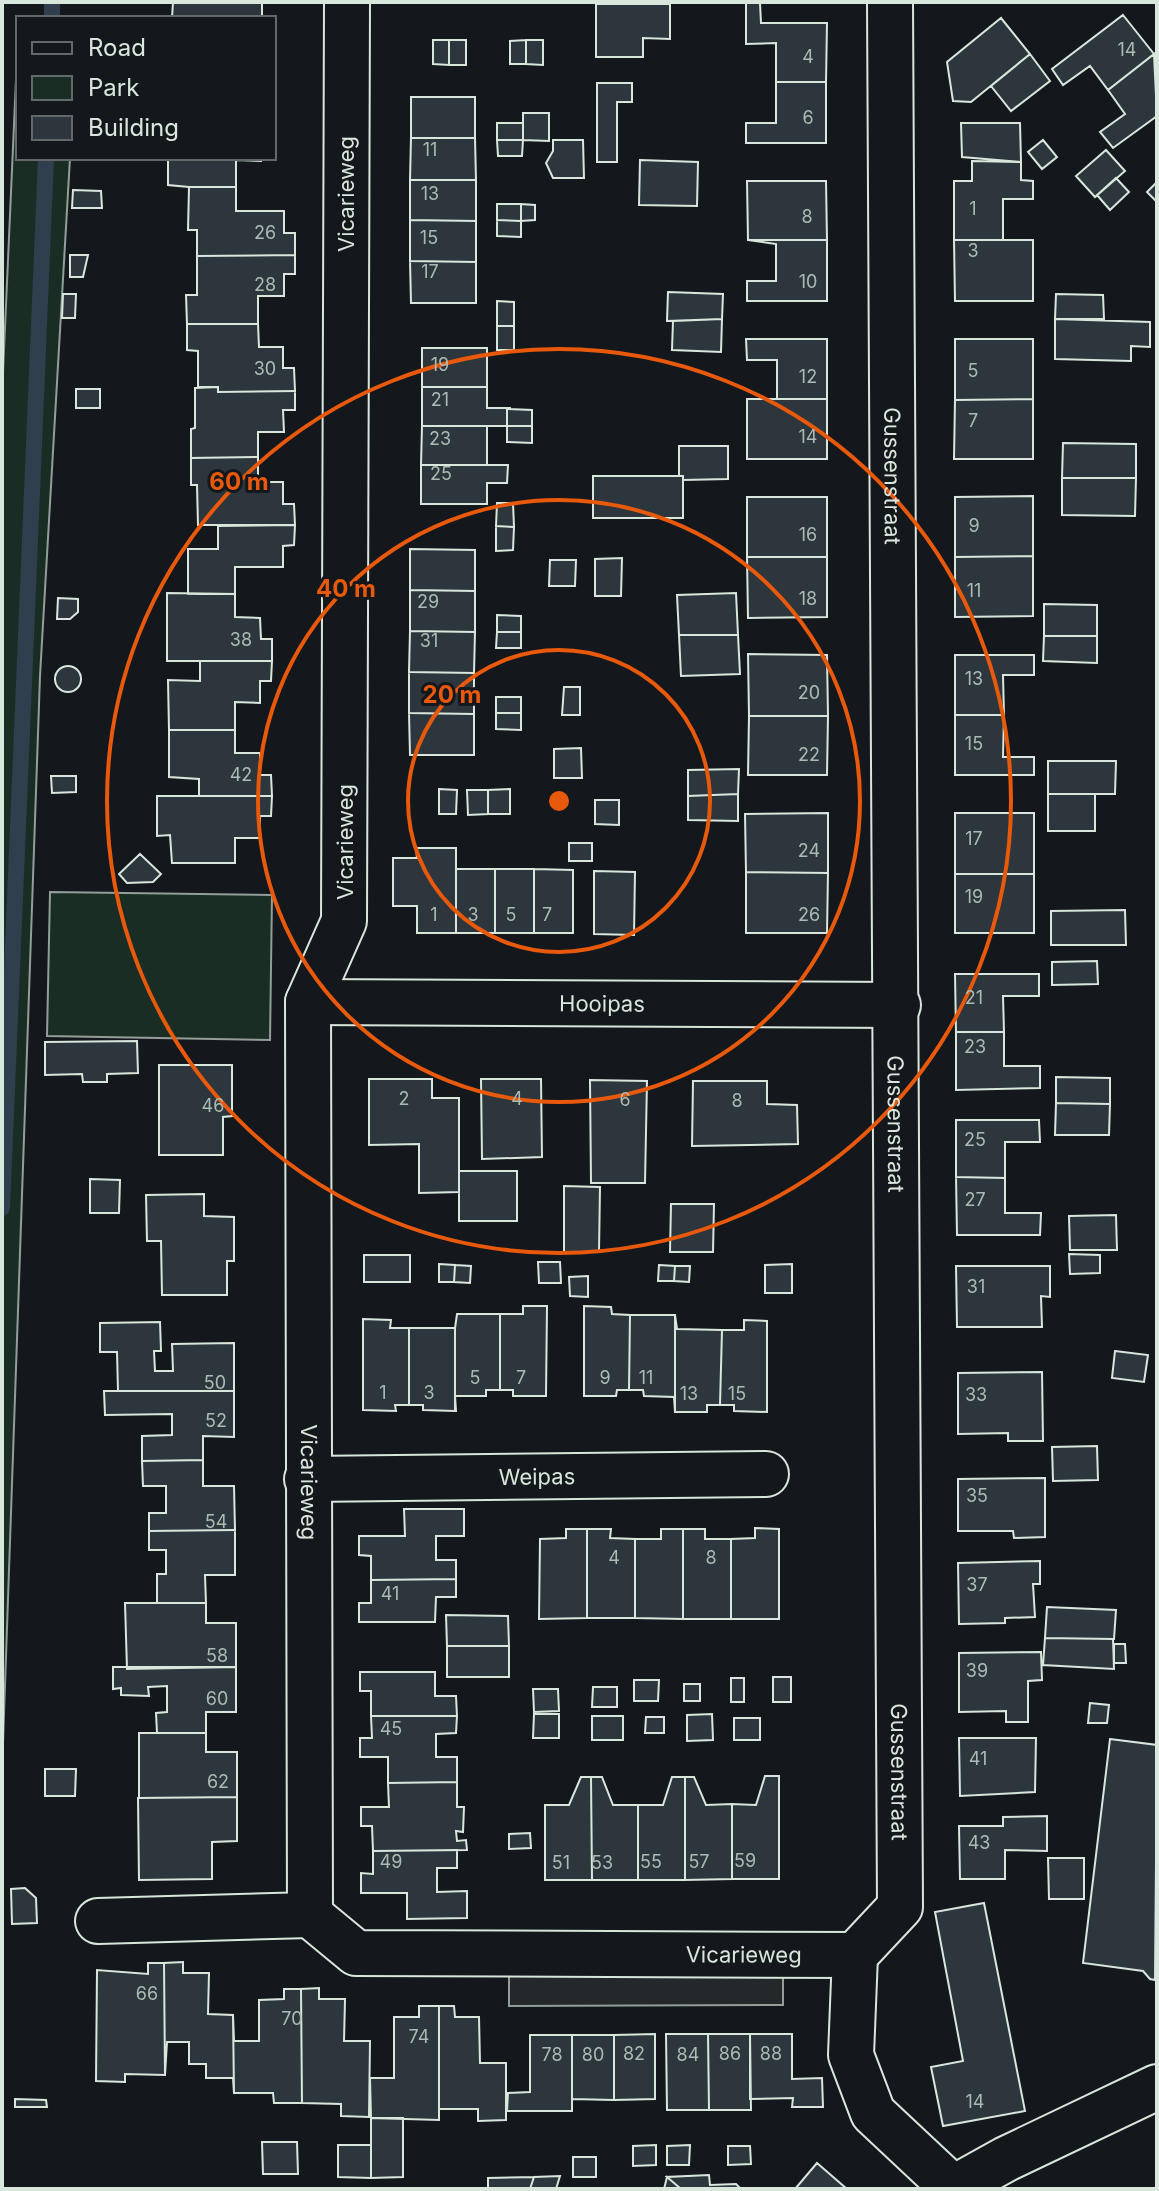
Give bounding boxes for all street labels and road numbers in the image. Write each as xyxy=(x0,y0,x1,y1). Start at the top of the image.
street label: Vicarieweg xyxy=(333,136,359,252)
street label: Gussenstraat xyxy=(879,407,906,545)
street label: Vicarieweg xyxy=(332,784,358,900)
street label: Hooipas xyxy=(559,990,645,1017)
street label: Gussenstraat xyxy=(883,1055,909,1193)
street label: Vicarieweg xyxy=(296,1424,322,1540)
street label: Weipas xyxy=(499,1463,575,1490)
street label: Gussenstraat xyxy=(886,1703,913,1841)
street label: Vicarieweg xyxy=(686,1941,802,1968)

